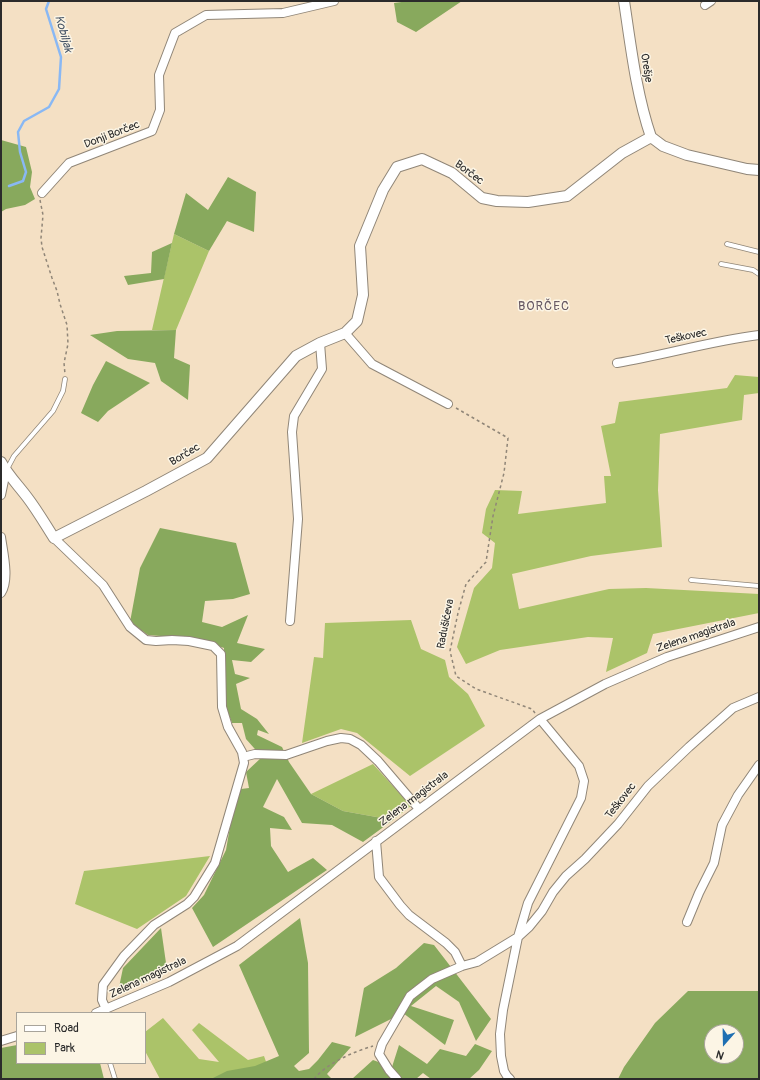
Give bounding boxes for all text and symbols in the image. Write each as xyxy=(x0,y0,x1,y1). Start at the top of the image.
water label: Kobiljak xyxy=(51,14,75,54)
street label: Orešje xyxy=(637,53,655,83)
street label: Donji Borčec xyxy=(82,118,142,152)
street label: Borčec xyxy=(452,158,486,188)
district label: BORČEC xyxy=(518,299,570,315)
street label: Teškovec xyxy=(664,326,708,348)
street label: Borčec xyxy=(168,441,202,469)
street label: Radušićeva xyxy=(435,598,457,650)
street label: Zelena magistrala xyxy=(655,616,737,656)
street label: Zelena magistrala xyxy=(377,769,451,829)
street label: Teškovec xyxy=(603,780,639,822)
street label: Zelena magistrala xyxy=(108,954,188,1002)
legend xyxy=(16,1012,146,1064)
text: Road xyxy=(54,1021,79,1036)
north arrow xyxy=(704,1024,744,1064)
text: Park xyxy=(54,1041,75,1056)
text: N xyxy=(714,1047,726,1062)

